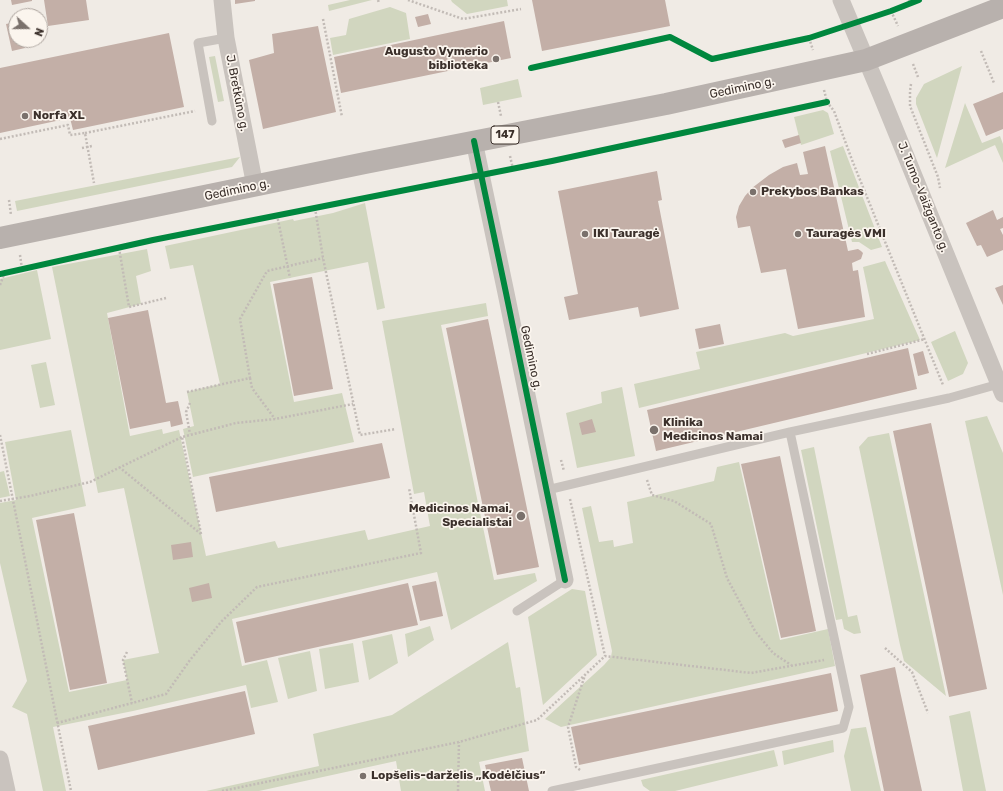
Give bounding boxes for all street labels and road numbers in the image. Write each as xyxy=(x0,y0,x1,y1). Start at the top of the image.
street label: J. Bretkūno g. xyxy=(223,53,251,133)
street label: Gedimino g. xyxy=(708,74,776,102)
road number: 147 xyxy=(491,126,519,144)
street label: J. Tumo-Vaižganto g. xyxy=(894,140,952,254)
street label: Gedimino g. xyxy=(203,176,271,204)
street label: Gedimino g. xyxy=(517,324,545,392)

